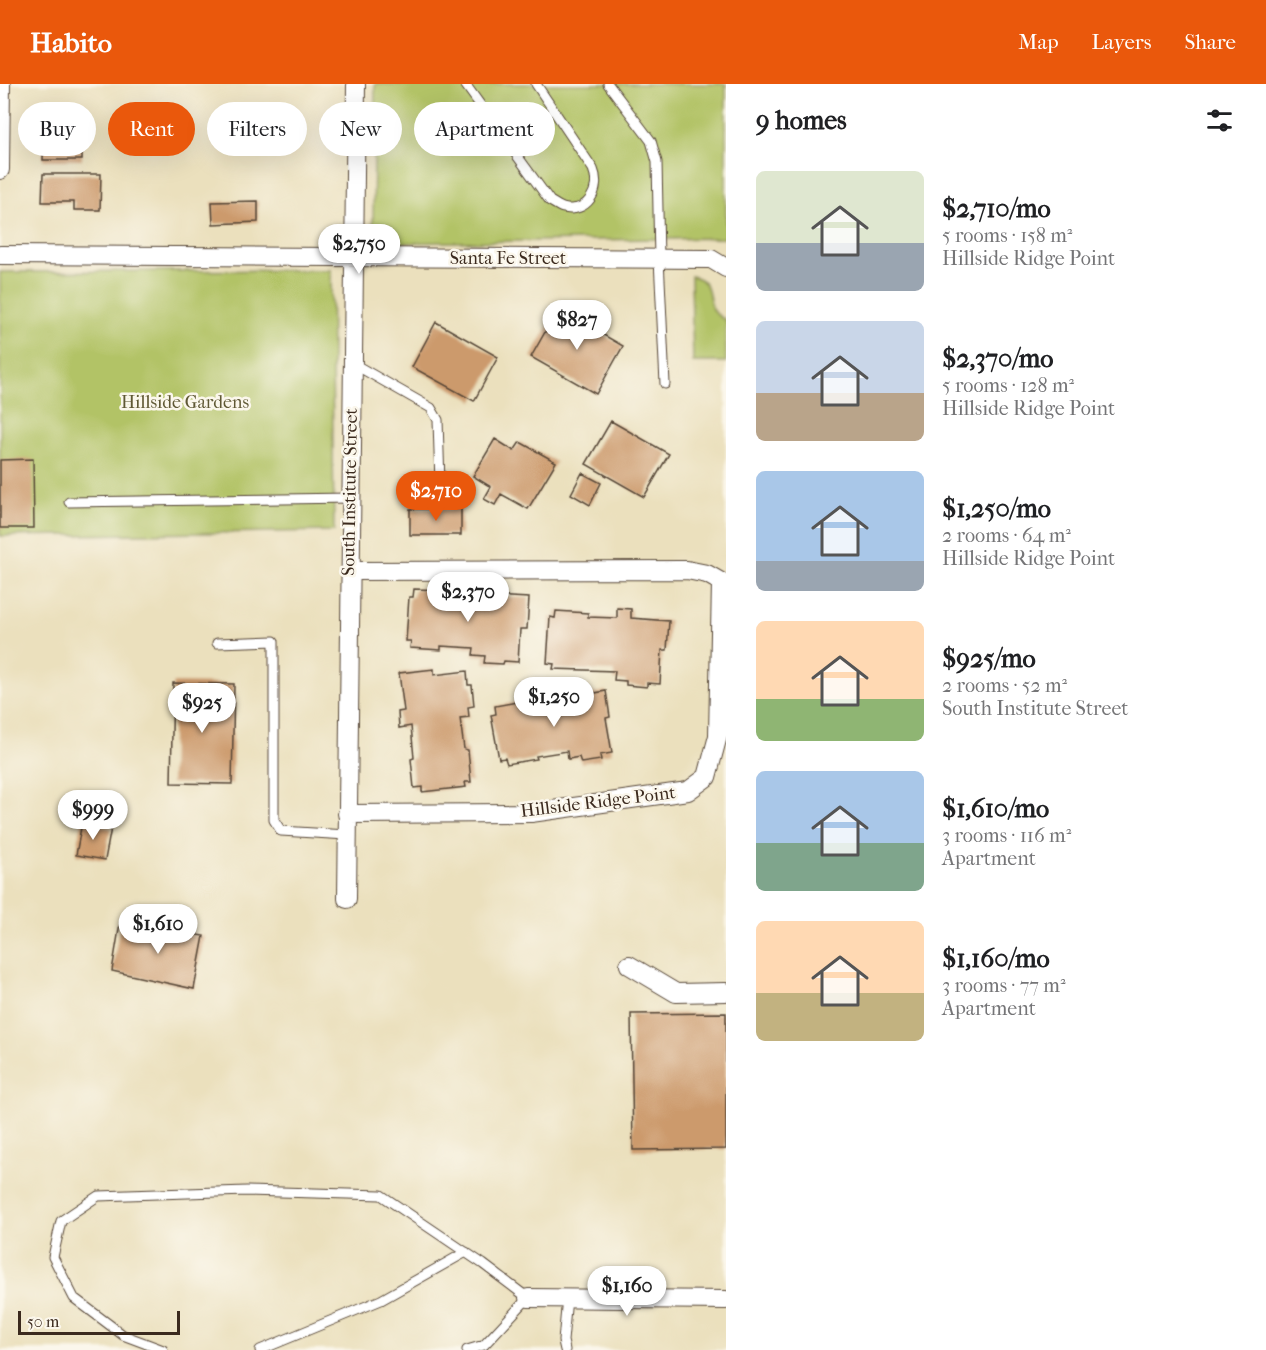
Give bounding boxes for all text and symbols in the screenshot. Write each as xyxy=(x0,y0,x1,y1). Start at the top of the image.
text: Habito xyxy=(30,26,112,59)
text: Map xyxy=(1018,30,1059,54)
text: Layers xyxy=(1092,30,1151,54)
text: Share xyxy=(1184,30,1236,54)
chip: Buy xyxy=(18,102,96,156)
chip: Rent xyxy=(108,102,195,156)
chip: Filters xyxy=(207,102,307,156)
chip: New xyxy=(319,102,402,156)
chip: Apartment xyxy=(414,102,555,156)
icon: filters xyxy=(1203,104,1236,137)
text: 9 homes xyxy=(756,105,847,136)
text: $2,710/mo xyxy=(942,193,1051,224)
icon: home xyxy=(804,195,876,267)
pin: $2,750 xyxy=(310,224,408,275)
text: 5 rooms · 158 m² xyxy=(942,224,1072,247)
text: $2,750 xyxy=(332,232,386,255)
text: Hillside Ridge Point xyxy=(942,247,1115,270)
street label: Santa Fe Street xyxy=(450,248,567,269)
pin: $827 xyxy=(541,300,613,351)
text: $827 xyxy=(557,308,598,331)
text: $2,370/mo xyxy=(942,343,1053,374)
icon: home xyxy=(804,345,876,417)
text: 5 rooms · 128 m² xyxy=(942,374,1074,397)
park label: Hillside Gardens xyxy=(121,392,249,413)
text: Hillside Ridge Point xyxy=(942,397,1115,420)
street label: South Institute Street xyxy=(338,407,362,576)
pin: $2,710 xyxy=(387,471,485,522)
text: $2,710 xyxy=(410,479,462,502)
text: $1,250/mo xyxy=(942,493,1051,524)
icon: home xyxy=(804,495,876,567)
text: 2 rooms · 64 m² xyxy=(942,524,1071,547)
text: Hillside Ridge Point xyxy=(942,547,1115,570)
pin: $2,370 xyxy=(419,572,517,623)
text: $2,370 xyxy=(441,580,495,603)
text: $925/mo xyxy=(942,643,1036,674)
icon: home xyxy=(804,645,876,717)
text: 2 rooms · 52 m² xyxy=(942,674,1067,697)
pin: $1,250 xyxy=(505,677,603,728)
pin: $925 xyxy=(166,683,238,734)
text: $1,250 xyxy=(528,685,580,708)
text: $925 xyxy=(182,691,222,714)
text: South Institute Street xyxy=(942,697,1128,720)
street label: Hillside Ridge Point xyxy=(519,782,677,822)
pin: $999 xyxy=(57,790,129,841)
text: $1,610/mo xyxy=(942,793,1049,824)
icon: home xyxy=(804,795,876,867)
text: $999 xyxy=(72,798,114,821)
text: 3 rooms · 116 m² xyxy=(942,824,1071,847)
text: Apartment xyxy=(942,847,1036,870)
pin: $1,610 xyxy=(109,904,207,955)
text: $1,610 xyxy=(133,912,183,935)
text: $1,160/mo xyxy=(942,943,1050,974)
icon: home xyxy=(804,945,876,1017)
text: 3 rooms · 77 m² xyxy=(942,974,1066,997)
text: Apartment xyxy=(942,997,1036,1020)
pin: $1,160 xyxy=(578,1266,676,1317)
text: $1,160 xyxy=(601,1274,653,1297)
scale bar xyxy=(18,1308,180,1336)
text: 50 m xyxy=(27,1312,59,1331)

